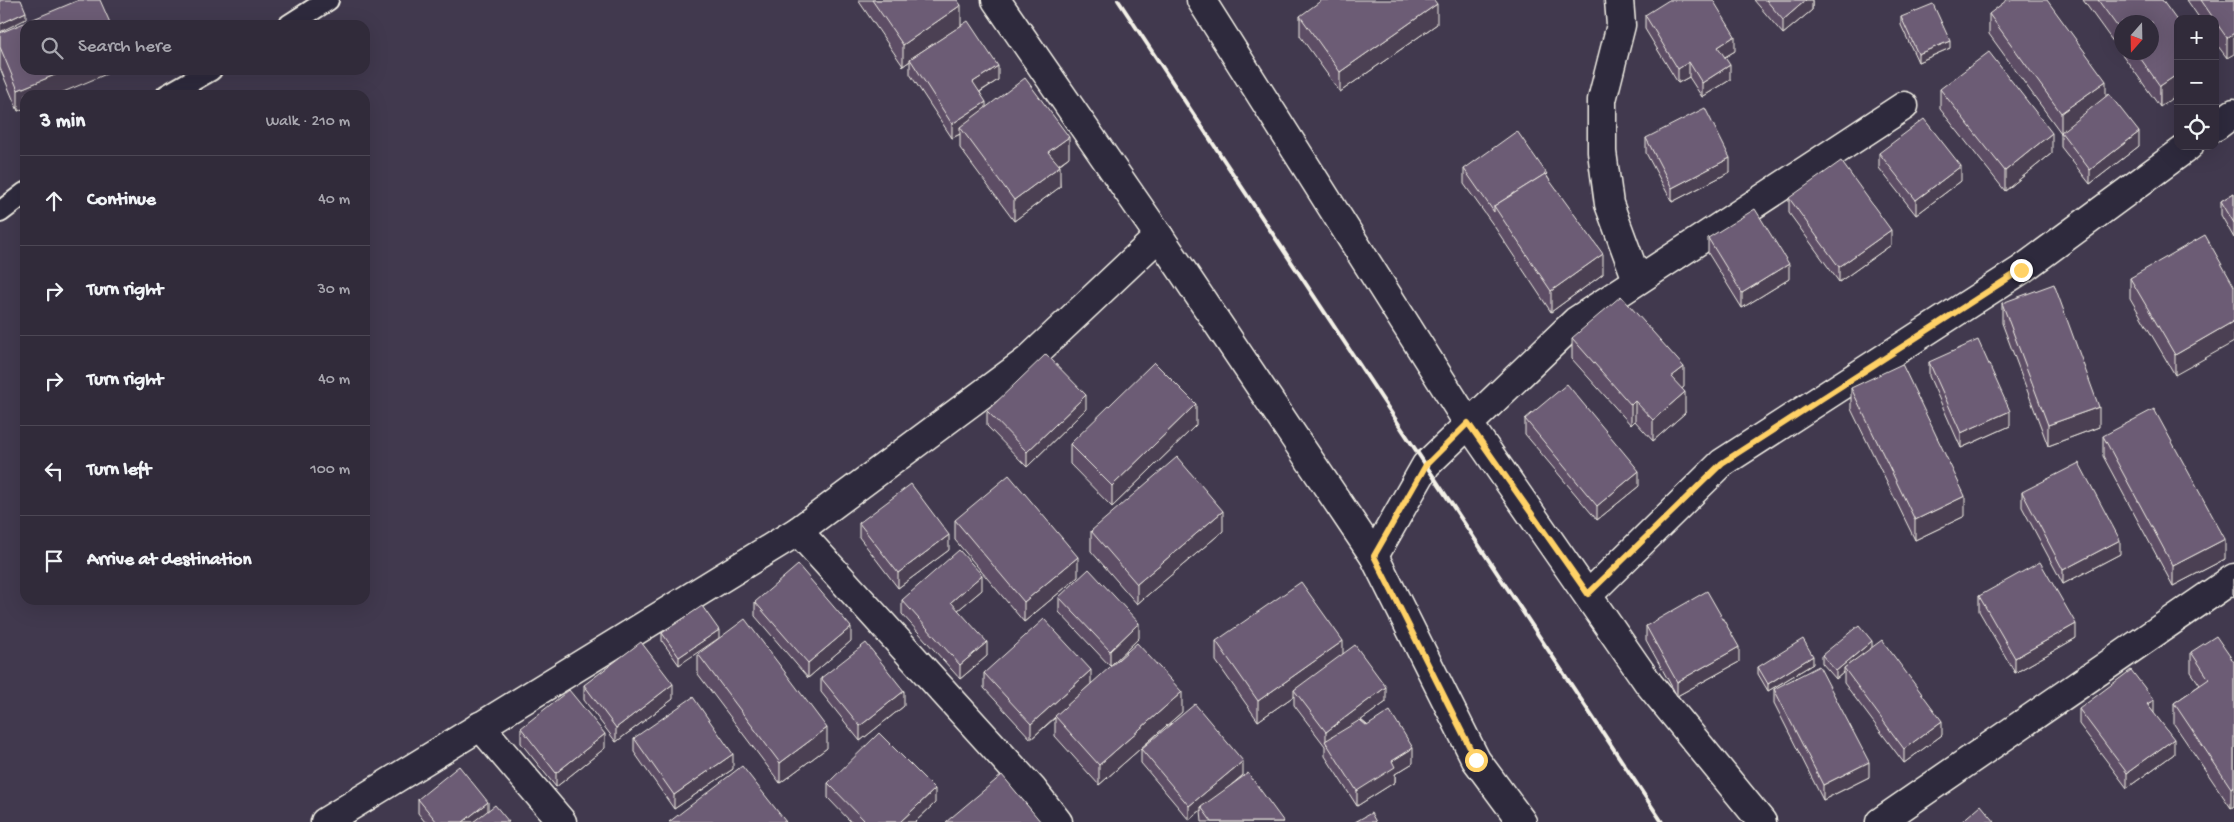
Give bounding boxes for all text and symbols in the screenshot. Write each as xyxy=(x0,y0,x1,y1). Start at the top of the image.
north arrow xyxy=(2114,15,2159,60)
map controls xyxy=(2174,15,2219,150)
button: + xyxy=(2174,15,2219,60)
search box xyxy=(20,20,370,75)
icon: search xyxy=(38,34,66,62)
text: Search here xyxy=(78,36,172,59)
button: − xyxy=(2174,60,2219,105)
button: locate xyxy=(2174,105,2219,150)
text: 3 min xyxy=(40,110,85,135)
text: Walk · 210 m xyxy=(266,113,350,132)
icon: ahead xyxy=(40,187,68,215)
text: Continue xyxy=(87,189,156,212)
text: 40 m xyxy=(318,191,350,210)
route end xyxy=(2010,259,2033,282)
icon: right xyxy=(40,277,68,305)
text: Turn right xyxy=(87,279,163,302)
text: 30 m xyxy=(317,281,350,300)
icon: right xyxy=(40,367,68,395)
text: Turn right xyxy=(87,369,163,392)
text: 40 m xyxy=(318,371,350,390)
icon: left xyxy=(40,457,68,485)
text: Turn left xyxy=(87,459,151,482)
text: 100 m xyxy=(310,461,350,480)
icon: arrive xyxy=(40,547,68,575)
text: Arrive at destination xyxy=(87,549,251,572)
route start xyxy=(1465,749,1488,772)

